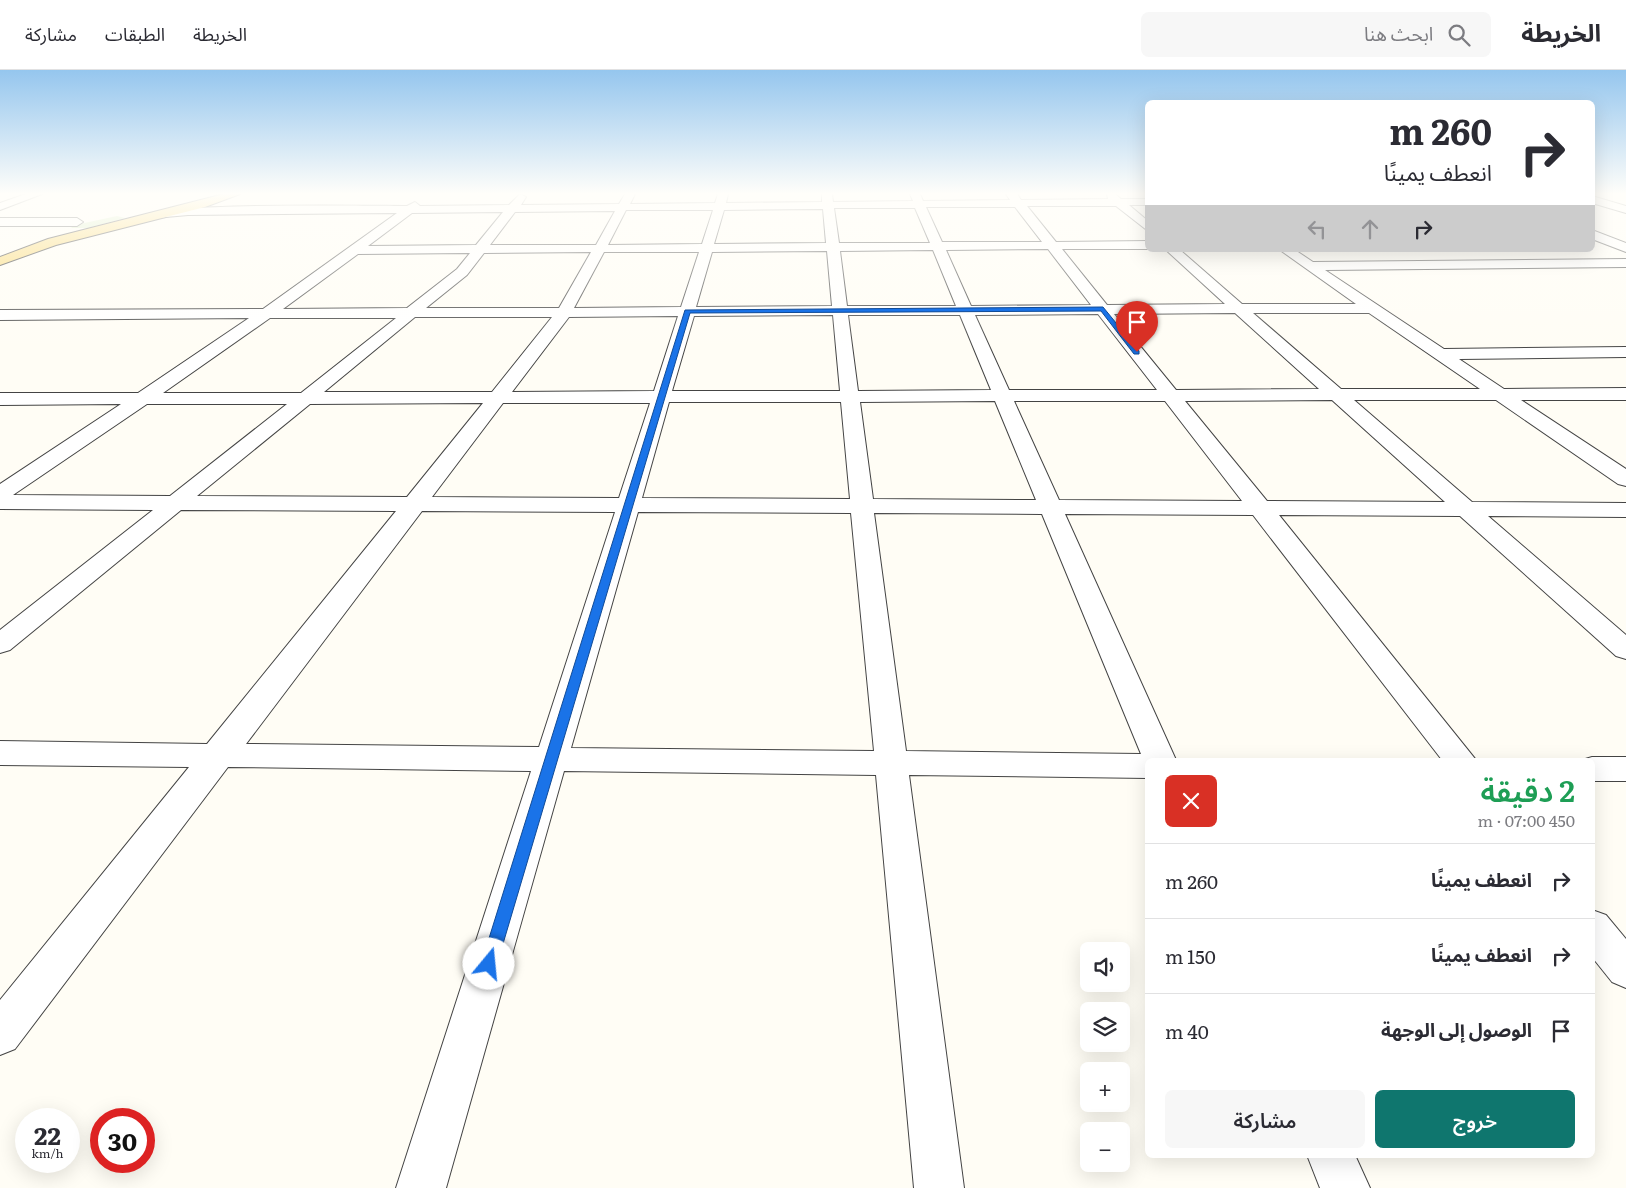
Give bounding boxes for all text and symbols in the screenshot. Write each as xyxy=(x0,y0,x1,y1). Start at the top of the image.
search box xyxy=(1141,12,1491,57)
text: الخريطة xyxy=(1521,14,1601,49)
text: ابحث هنا xyxy=(1364,19,1433,47)
text: مشاركة xyxy=(25,20,77,47)
text: الطبقات xyxy=(105,20,165,47)
text: الخريطة xyxy=(193,20,247,47)
icon: search xyxy=(1445,21,1473,49)
text: 260 m xyxy=(1389,104,1492,156)
icon: right xyxy=(1510,120,1575,185)
text: انعطف يمينًا xyxy=(1384,155,1492,188)
icon: left xyxy=(1303,215,1331,243)
icon: ahead xyxy=(1356,215,1384,243)
icon: right xyxy=(1409,215,1437,243)
pin xyxy=(1116,301,1158,352)
icon: arrive xyxy=(1123,308,1151,336)
text: 2 دقيقة xyxy=(1480,767,1575,811)
button: close xyxy=(1165,775,1217,827)
text: 450 m · 07:00 xyxy=(1477,808,1575,832)
text: انعطف يمينًا xyxy=(1431,865,1532,893)
text: 260 m xyxy=(1165,867,1218,895)
icon: right xyxy=(1547,867,1575,895)
position arrow xyxy=(462,937,514,989)
text: انعطف يمينًا xyxy=(1431,940,1532,968)
map controls xyxy=(1080,942,1130,1172)
button: sound xyxy=(1080,942,1130,992)
text: 150 m xyxy=(1165,942,1216,970)
icon: right xyxy=(1547,942,1575,970)
button: layers xyxy=(1080,1002,1130,1052)
text: الوصول إلى الوجهة xyxy=(1381,1015,1532,1043)
text: 40 m xyxy=(1165,1017,1209,1045)
icon: arrive xyxy=(1547,1017,1575,1045)
button: + xyxy=(1080,1062,1130,1112)
button: مشاركة xyxy=(1165,1090,1365,1148)
button: خروج xyxy=(1375,1090,1575,1148)
speed limit sign: 30 xyxy=(90,1108,155,1173)
text: 22 xyxy=(34,1116,61,1153)
button: − xyxy=(1080,1122,1130,1172)
text: km/h xyxy=(32,1144,63,1162)

